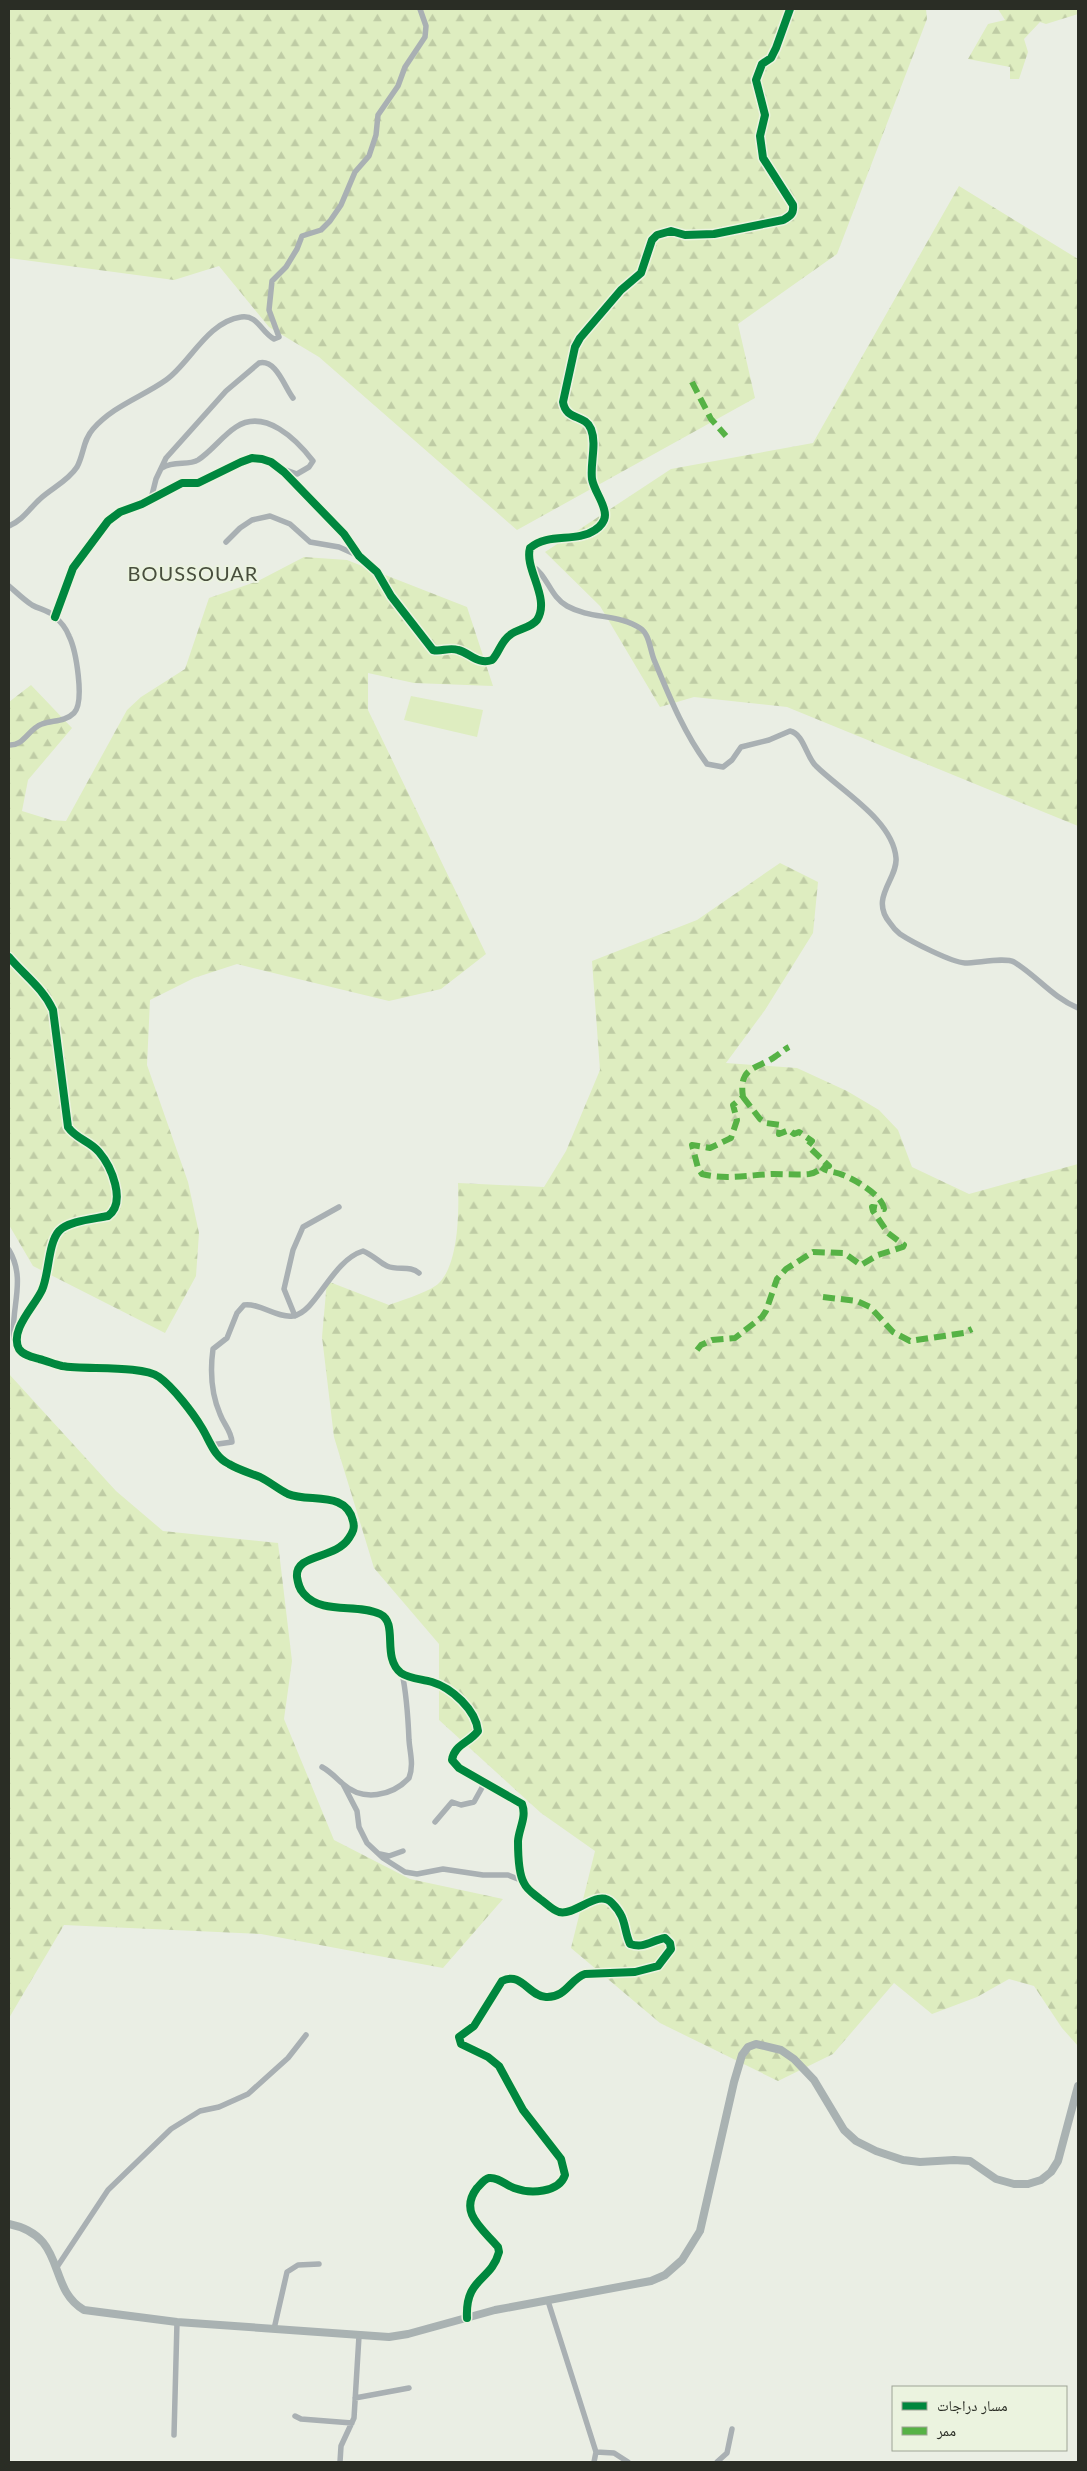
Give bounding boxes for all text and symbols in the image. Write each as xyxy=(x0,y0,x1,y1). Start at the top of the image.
district label: BOUSSOUAR xyxy=(128,561,258,585)
legend xyxy=(892,2386,1067,2451)
text: مسار دراجات xyxy=(937,2396,1008,2415)
text: ممر xyxy=(936,2421,956,2440)

